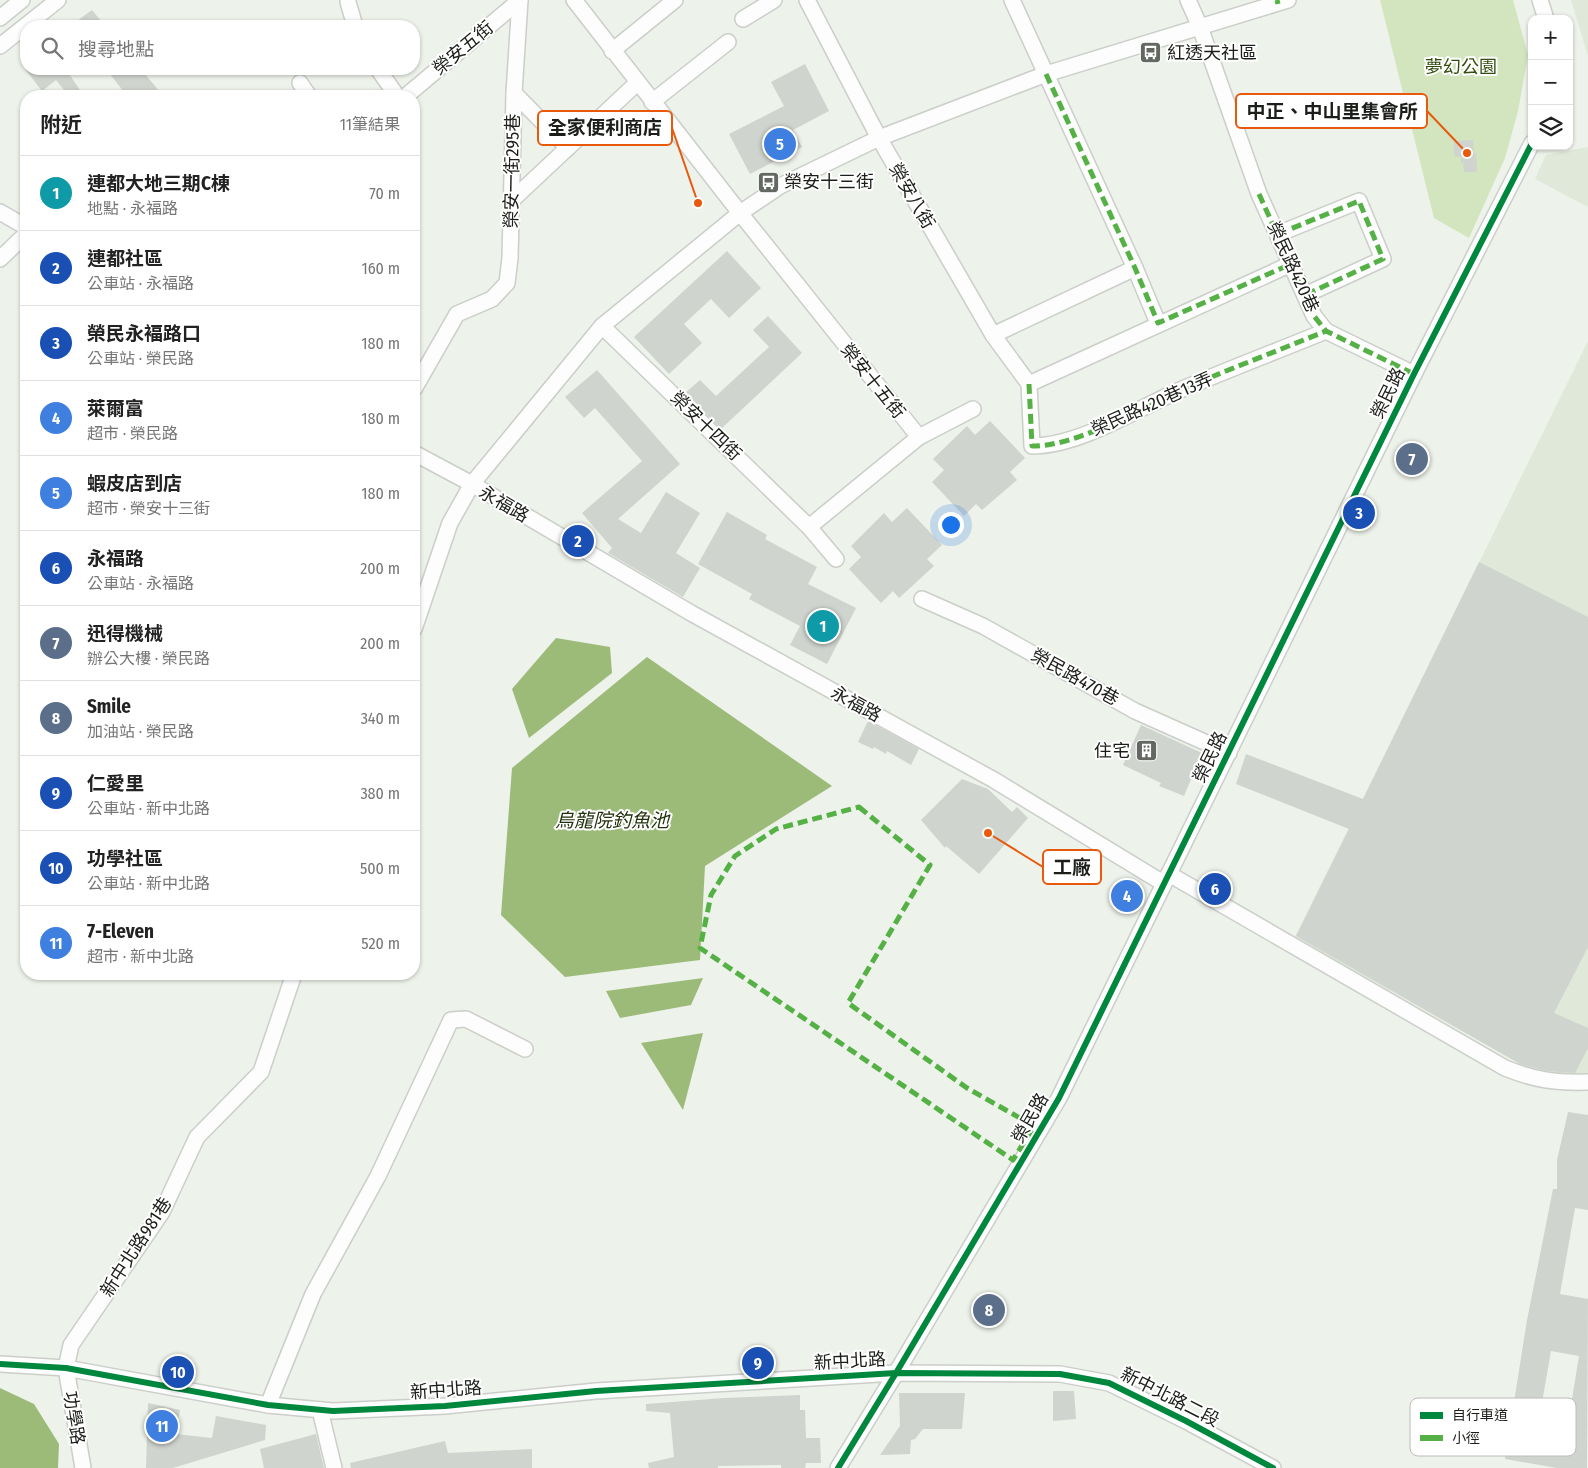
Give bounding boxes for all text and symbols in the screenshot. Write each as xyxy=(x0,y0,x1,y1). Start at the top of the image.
map controls xyxy=(1528,15,1573,150)
button: + xyxy=(1528,15,1573,60)
street label: 榮安五街 xyxy=(428,16,498,80)
search box xyxy=(20,20,420,75)
icon: search xyxy=(38,34,66,62)
text: 搜尋地點 xyxy=(78,38,154,61)
bus stop icon: 紅透天社區 xyxy=(1139,41,1163,65)
place label: 紅透天社區 xyxy=(1167,42,1257,64)
park label: 夢幻公園 xyxy=(1425,56,1497,78)
button: − xyxy=(1528,60,1573,105)
callout: 中正、中山里集會所 xyxy=(1236,94,1427,128)
text: 中正、中山里集會所 xyxy=(1246,100,1418,123)
button: layers xyxy=(1528,105,1573,150)
callout: 全家便利商店 xyxy=(538,111,672,145)
text: 附近 xyxy=(40,112,82,138)
street label: 榮安一街295巷 xyxy=(500,113,524,229)
text: 11筆結果 xyxy=(340,115,400,134)
text: 全家便利商店 xyxy=(548,116,662,139)
pin: 5 xyxy=(764,125,796,163)
street label: 榮安八街 xyxy=(884,159,940,233)
bus stop icon: 榮安十三街 xyxy=(756,170,780,194)
place label: 榮安十三街 xyxy=(784,171,874,193)
text: 連都大地三期C棟 xyxy=(87,172,230,195)
text: 1 xyxy=(53,184,59,203)
text: 70 m xyxy=(369,184,400,203)
text: 地點 · 永福路 xyxy=(87,199,178,218)
street label: 榮民路420巷 xyxy=(1262,218,1324,316)
text: 連都社區 xyxy=(87,247,163,270)
text: 2 xyxy=(52,259,60,278)
text: 160 m xyxy=(361,259,400,278)
text: 公車站 · 永福路 xyxy=(87,274,194,293)
text: 榮民永褔路口 xyxy=(87,322,201,345)
text: 3 xyxy=(52,334,60,353)
text: 180 m xyxy=(361,334,400,353)
street label: 榮安十五街 xyxy=(836,339,910,423)
text: 公車站 · 榮民路 xyxy=(87,349,194,368)
street label: 榮民路 xyxy=(1366,364,1410,422)
street label: 榮民路420巷13弄 xyxy=(1088,367,1216,441)
street label: 榮安十四街 xyxy=(666,387,746,465)
text: 萊爾富 xyxy=(87,397,144,420)
text: 4 xyxy=(52,409,60,428)
text: 180 m xyxy=(361,409,400,428)
text: 超市 · 榮民路 xyxy=(87,424,178,443)
pin: 7 xyxy=(1396,440,1428,478)
text: 蝦皮店到店 xyxy=(87,472,182,495)
street label: 永福路 xyxy=(475,481,533,527)
text: 5 xyxy=(52,484,60,503)
text: 180 m xyxy=(361,484,400,503)
pin: 3 xyxy=(1343,494,1375,532)
text: 超市 · 榮安十三街 xyxy=(87,499,210,518)
your location xyxy=(938,512,964,538)
pin: 2 xyxy=(562,522,594,560)
text: 永福路 xyxy=(87,547,144,570)
text: 6 xyxy=(52,559,60,578)
text: 200 m xyxy=(360,559,400,578)
text: 公車站 · 永福路 xyxy=(87,574,194,593)
pin: 1 xyxy=(807,607,839,645)
text: 迅得機械 xyxy=(87,622,163,645)
text: 7 xyxy=(53,634,59,653)
text: 200 m xyxy=(360,634,400,653)
street label: 榮民路470巷 xyxy=(1027,644,1123,710)
text: 辦公大樓 · 榮民路 xyxy=(87,649,210,668)
street label: 永福路 xyxy=(827,681,885,727)
text: Smile xyxy=(87,695,131,718)
text: 8 xyxy=(52,709,60,728)
text: 340 m xyxy=(361,709,400,728)
text: 加油站 · 榮民路 xyxy=(87,722,194,741)
street label: 榮民路 xyxy=(1188,728,1232,786)
building icon: 住宅 xyxy=(1134,739,1158,763)
place label: 住宅 xyxy=(1094,740,1130,762)
text: 仁愛里 xyxy=(87,772,144,795)
text: 9 xyxy=(52,784,60,803)
text: 380 m xyxy=(360,784,400,803)
text: 公車站 · 新中北路 xyxy=(87,799,210,818)
water label: 烏龍院釣魚池 xyxy=(555,809,671,832)
text: 功學社區 xyxy=(87,847,163,870)
callout: 工廠 xyxy=(1043,850,1101,884)
text: 工廠 xyxy=(1053,856,1091,879)
text: 10 xyxy=(48,859,64,878)
text: 500 m xyxy=(360,859,400,878)
pin: 6 xyxy=(1199,870,1231,908)
text: 公車站 · 新中北路 xyxy=(87,874,210,893)
pin: 4 xyxy=(1111,877,1143,915)
text: 7-Eleven xyxy=(87,920,154,943)
text: 11 xyxy=(49,934,63,953)
text: 520 m xyxy=(361,934,400,953)
text: 超市 · 新中北路 xyxy=(87,947,194,966)
street label: 榮民路 xyxy=(1007,1089,1053,1147)
street label: 新中北路981巷 xyxy=(96,1193,176,1301)
pin: 8 xyxy=(973,1291,1005,1329)
pin: 9 xyxy=(742,1344,774,1382)
street label: 新中北路 xyxy=(813,1348,887,1374)
pin: 10 xyxy=(162,1353,194,1391)
street label: 新中北路二段 xyxy=(1117,1363,1223,1431)
street label: 新中北路 xyxy=(409,1377,483,1403)
street label: 功學路 xyxy=(59,1390,89,1446)
legend xyxy=(1410,1398,1576,1456)
pin: 11 xyxy=(146,1407,178,1445)
text: 自行車道 xyxy=(1452,1407,1508,1424)
text: 小徑 xyxy=(1452,1430,1480,1447)

